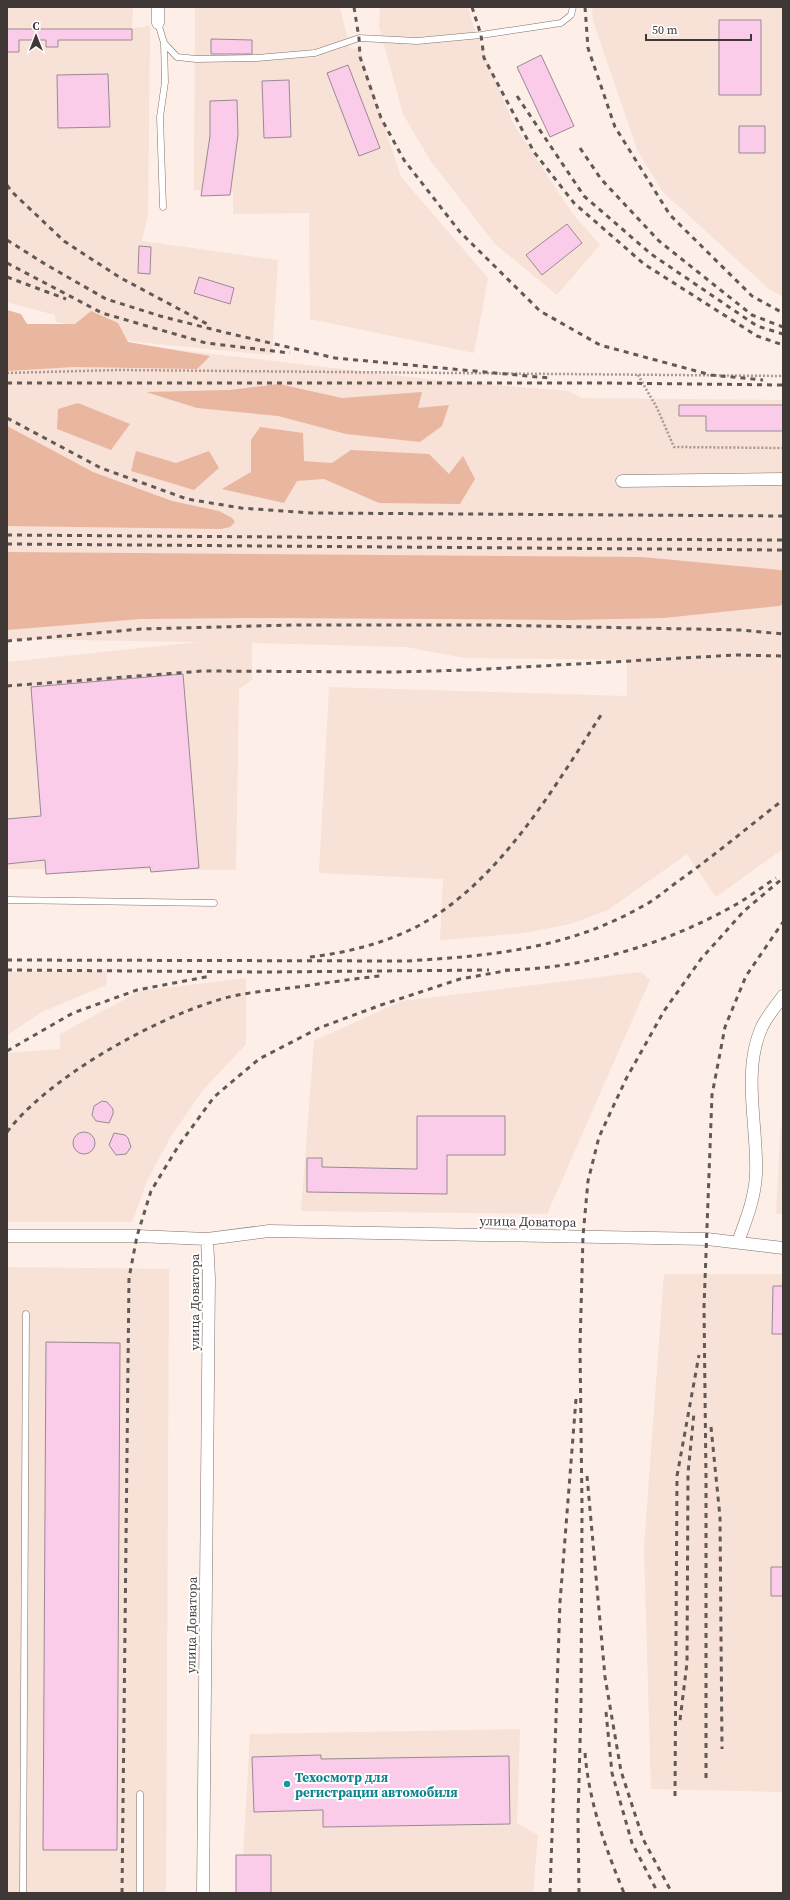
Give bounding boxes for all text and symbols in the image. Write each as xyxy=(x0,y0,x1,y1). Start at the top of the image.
north arrow xyxy=(16,16,56,56)
scale bar xyxy=(646,16,751,42)
text: С xyxy=(33,19,40,34)
text: 50 m xyxy=(652,22,678,38)
street label: улица Доватора xyxy=(479,1212,577,1231)
street label: улица Доватора xyxy=(186,1253,203,1350)
street label: улица Доватора xyxy=(182,1576,201,1674)
place label: Техосмотр для регистрации автомобиля xyxy=(295,1769,458,1801)
marker: Техосмотр для регистрации автомобиля xyxy=(282,1779,292,1789)

